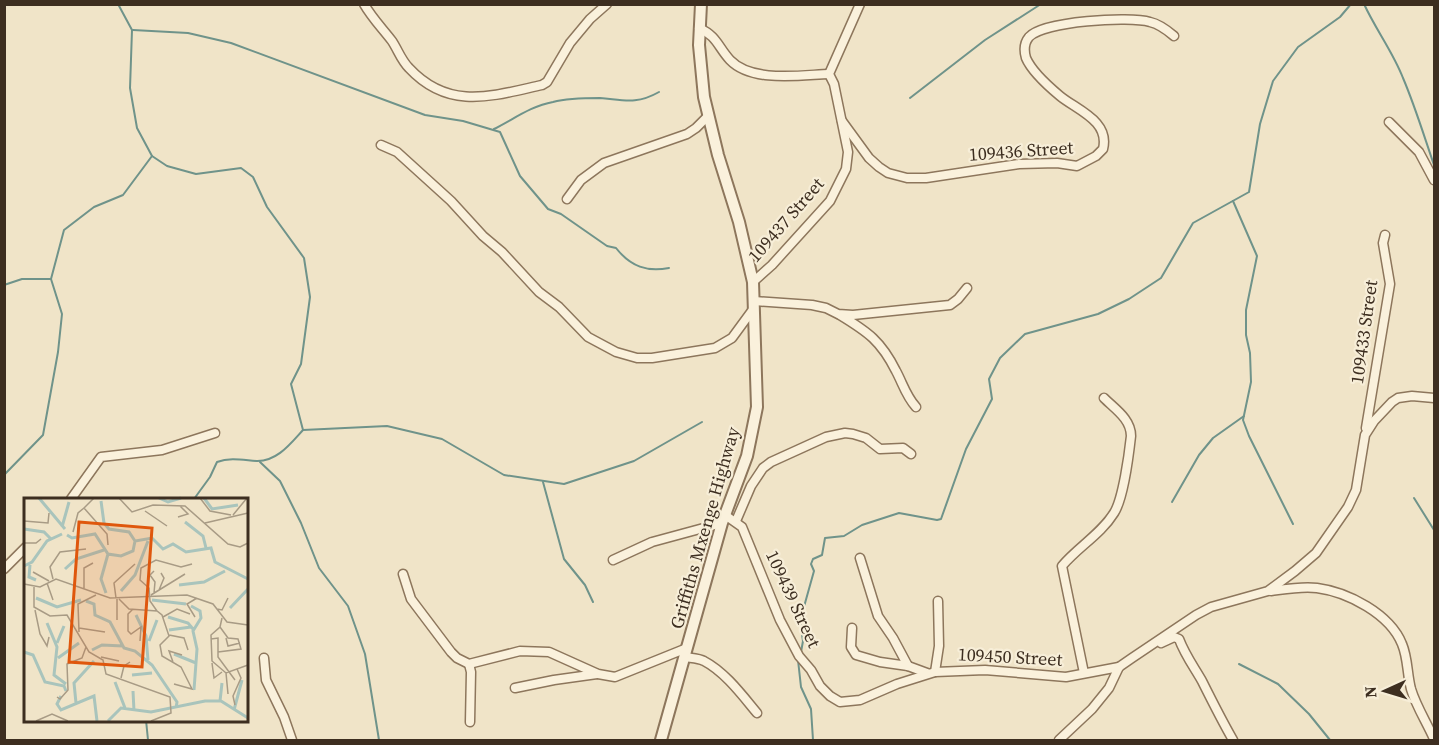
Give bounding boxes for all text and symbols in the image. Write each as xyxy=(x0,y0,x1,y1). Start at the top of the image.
street label: 109436 Street xyxy=(968,134,1074,167)
street label: 109437 Street xyxy=(742,172,830,267)
street label: 109433 Street xyxy=(1344,278,1383,386)
street label: Griffiths Mxenge Highway xyxy=(664,423,746,632)
inset map xyxy=(24,498,248,721)
street label: 109439 Street xyxy=(760,546,827,652)
street label: 109450 Street xyxy=(957,641,1063,672)
north arrow xyxy=(1355,661,1415,721)
text: N xyxy=(1359,685,1381,699)

